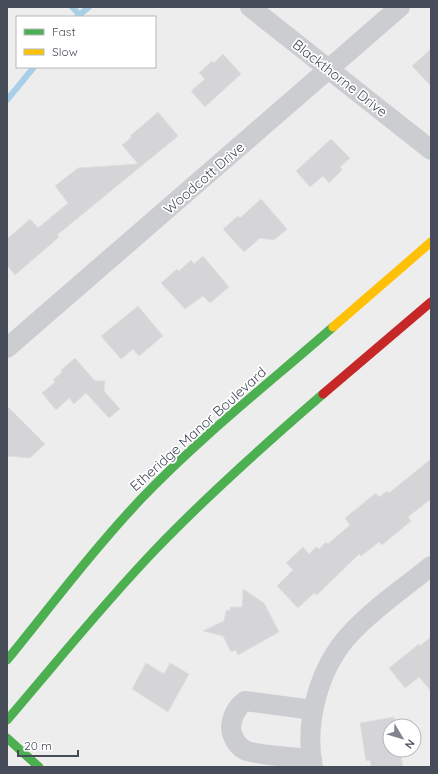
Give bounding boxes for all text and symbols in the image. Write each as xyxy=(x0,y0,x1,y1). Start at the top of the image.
legend xyxy=(16,16,156,68)
text: Fast xyxy=(52,24,76,39)
street label: Blackthorne Drive xyxy=(289,35,391,121)
text: Slow xyxy=(52,44,78,59)
street label: Woodcott Drive xyxy=(160,138,248,218)
street label: Etheridge Manor Boulevard xyxy=(126,363,270,495)
north arrow xyxy=(382,718,422,758)
scale bar xyxy=(18,732,78,758)
text: N xyxy=(402,737,418,752)
text: 20 m xyxy=(24,738,52,753)

